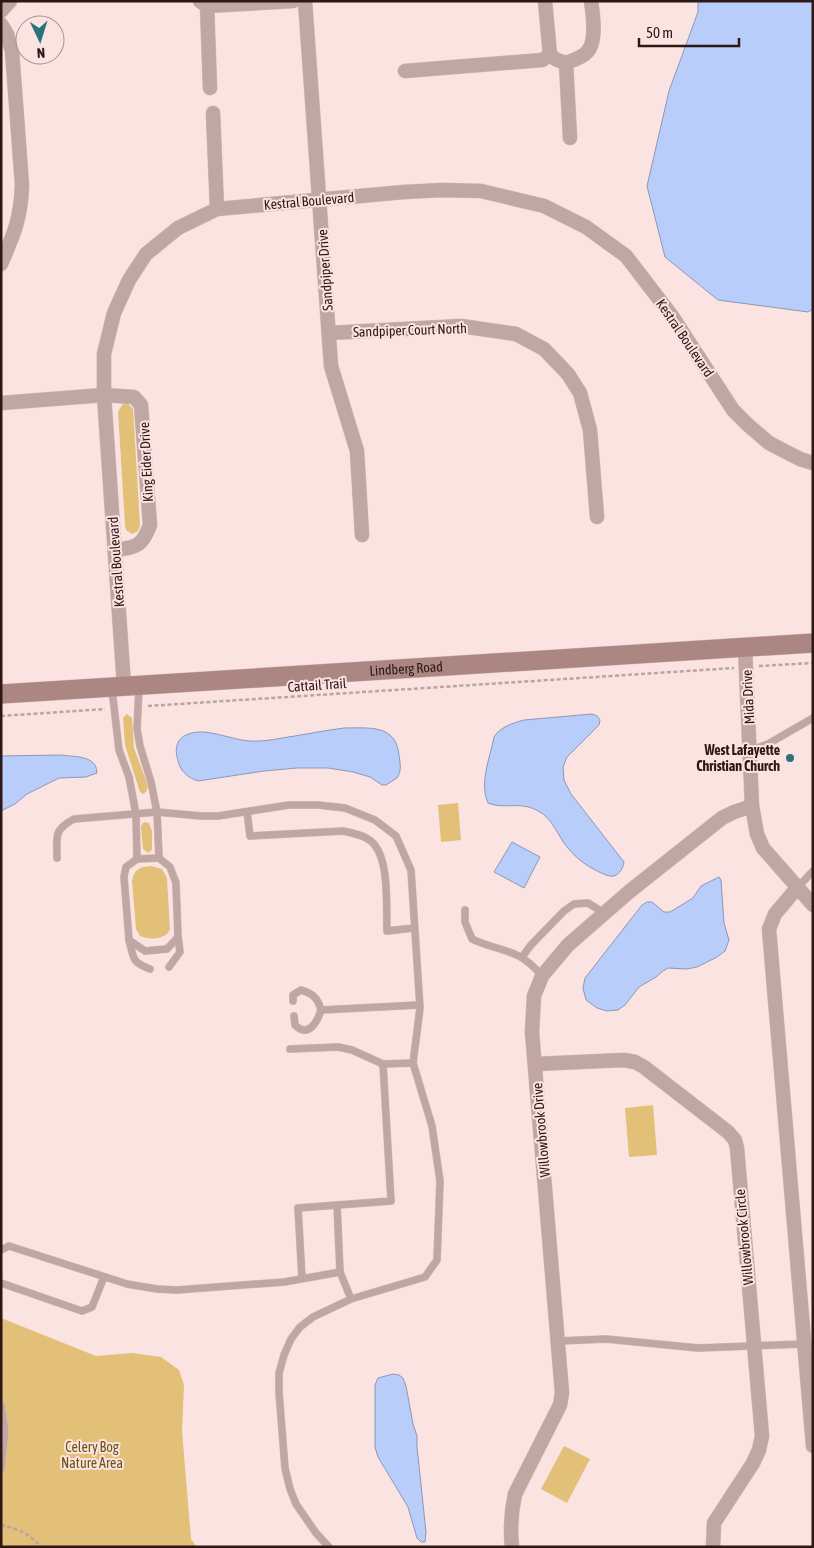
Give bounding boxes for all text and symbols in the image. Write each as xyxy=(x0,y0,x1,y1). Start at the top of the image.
north arrow xyxy=(15,15,65,65)
scale bar xyxy=(639,15,739,47)
text: 50 m xyxy=(646,24,673,41)
text: N xyxy=(36,45,46,61)
street label: Kestral Boulevard xyxy=(263,189,355,213)
street label: Sandpiper Drive xyxy=(314,229,336,311)
street label: Kestral Boulevard xyxy=(653,296,717,380)
street label: Sandpiper Court North xyxy=(353,320,467,340)
street label: King Eider Drive xyxy=(136,422,156,502)
street label: Kestral Boulevard xyxy=(105,516,127,608)
street label: Lindberg Road xyxy=(369,658,443,679)
street label: Mida Drive xyxy=(739,669,757,725)
street label: Cattail Trail xyxy=(287,675,347,695)
place label: West Lafayette Christian Church xyxy=(696,742,780,774)
marker: West Lafayette Christian Church xyxy=(784,752,796,764)
street label: Willowbrook Drive xyxy=(529,1082,553,1178)
street label: Willowbrook Circle xyxy=(732,1188,756,1286)
park label: Celery Bog Nature Area xyxy=(61,1439,123,1471)

